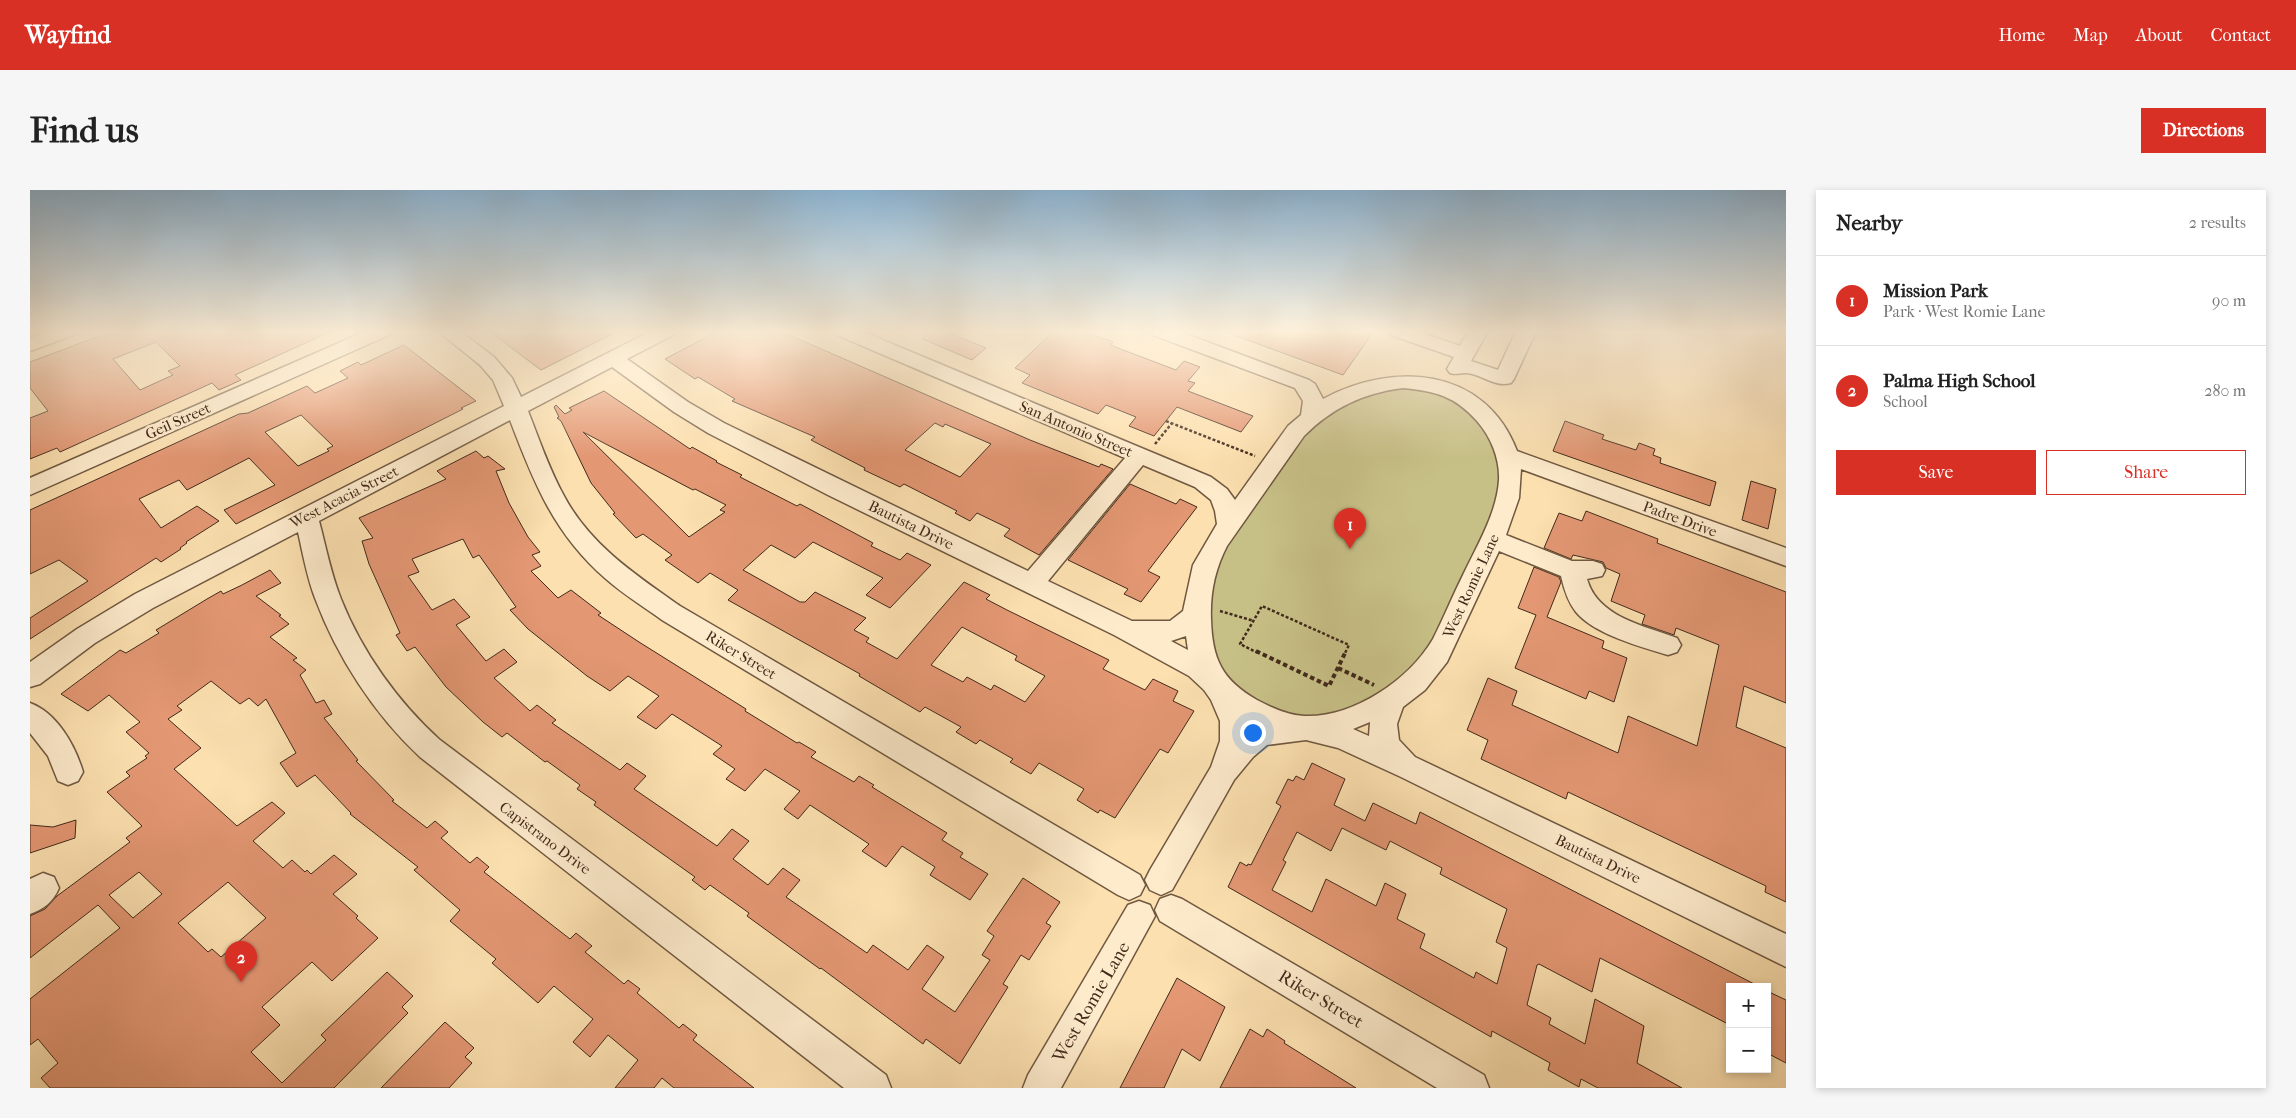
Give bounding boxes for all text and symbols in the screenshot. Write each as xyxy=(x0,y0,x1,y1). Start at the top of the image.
text: Wayfind xyxy=(25,21,111,49)
text: Home xyxy=(1998,25,2045,46)
text: Map xyxy=(2073,25,2108,46)
text: About xyxy=(2136,25,2182,46)
text: Contact xyxy=(2210,25,2271,46)
button: Directions xyxy=(2141,108,2266,153)
text: Find us xyxy=(30,110,139,151)
text: Nearby xyxy=(1836,211,1902,235)
text: 2 results xyxy=(2189,213,2246,232)
text: Mission Park xyxy=(1883,280,1988,302)
text: 1 xyxy=(1849,291,1855,310)
text: 90 m xyxy=(2212,291,2246,310)
text: Park · West Romie Lane xyxy=(1883,302,2045,321)
text: Palma High School xyxy=(1883,370,2036,392)
text: 2 xyxy=(1848,381,1856,400)
text: 280 m xyxy=(2204,381,2246,400)
text: School xyxy=(1883,392,1928,411)
street label: San Antonio Street xyxy=(1017,397,1136,461)
street label: Geil Street xyxy=(143,398,214,443)
button: Save xyxy=(1836,450,2036,495)
button: Share xyxy=(2046,450,2246,495)
street label: West Acacia Street xyxy=(286,462,402,533)
street label: Bautista Drive xyxy=(865,497,957,554)
street label: Padre Drive xyxy=(1640,497,1720,541)
pin: 1 xyxy=(1334,508,1366,549)
street label: West Romie Lane xyxy=(1439,530,1503,642)
street label: Riker Street xyxy=(702,627,780,683)
your location xyxy=(1240,720,1266,746)
street label: Capistrano Drive xyxy=(496,798,595,879)
street label: Bautista Drive xyxy=(1552,831,1644,888)
street label: West Romie Lane xyxy=(1048,938,1134,1067)
pin: 2 xyxy=(225,941,257,982)
street label: Riker Street xyxy=(1274,966,1367,1033)
map controls xyxy=(1726,983,1771,1073)
button: + xyxy=(1726,983,1771,1028)
button: − xyxy=(1726,1028,1771,1073)

